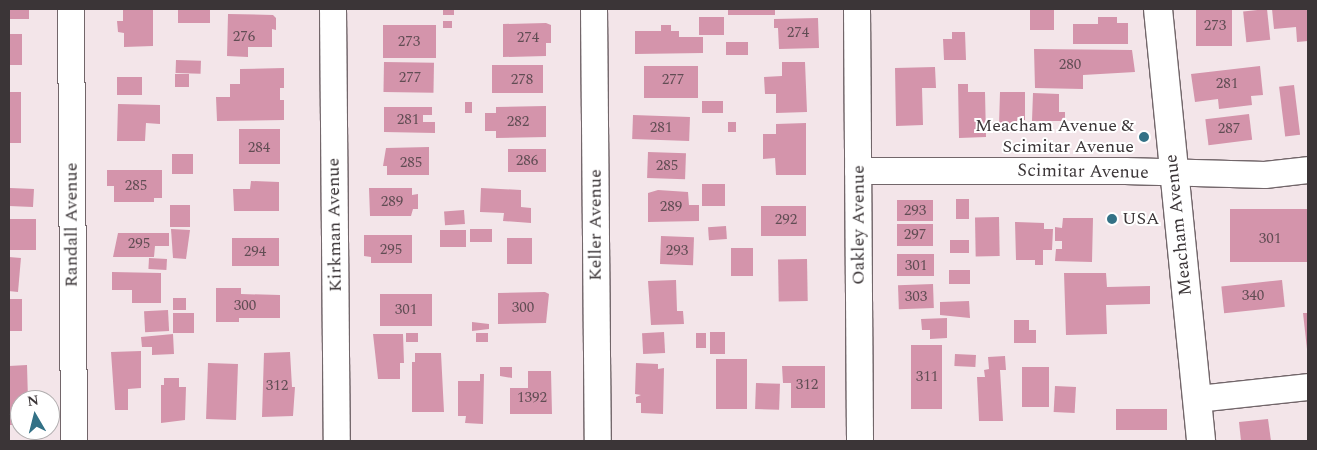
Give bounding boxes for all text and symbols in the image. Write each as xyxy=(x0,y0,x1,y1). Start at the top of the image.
house number: 273 xyxy=(1204,17,1226,35)
house number: 274 xyxy=(787,24,809,42)
house number: 276 xyxy=(233,28,255,46)
house number: 274 xyxy=(517,29,539,47)
house number: 273 xyxy=(398,33,420,51)
house number: 280 xyxy=(1059,56,1081,74)
house number: 277 xyxy=(399,69,421,87)
house number: 278 xyxy=(511,71,533,89)
house number: 277 xyxy=(662,71,684,89)
house number: 281 xyxy=(1216,75,1238,93)
house number: 281 xyxy=(397,111,419,129)
house number: 282 xyxy=(507,113,529,131)
place label: Meacham Avenue & Scimitar Avenue xyxy=(975,116,1134,158)
house number: 281 xyxy=(650,119,672,137)
house number: 287 xyxy=(1218,120,1240,138)
marker: Meacham Avenue & Scimitar Avenue xyxy=(1138,131,1150,143)
house number: 284 xyxy=(248,139,270,157)
house number: 286 xyxy=(516,152,538,170)
street label: Meacham Avenue xyxy=(1161,153,1197,297)
house number: 285 xyxy=(400,154,422,172)
house number: 285 xyxy=(656,157,678,175)
street label: Kirkman Avenue xyxy=(323,158,347,292)
street label: Scimitar Avenue xyxy=(1017,160,1149,184)
street label: Randall Avenue xyxy=(61,163,83,287)
street label: Oakley Avenue xyxy=(848,165,870,285)
street label: Keller Avenue xyxy=(585,169,607,281)
house number: 285 xyxy=(125,177,147,195)
house number: 289 xyxy=(381,193,403,211)
house number: 289 xyxy=(660,198,682,216)
house number: 293 xyxy=(904,202,926,220)
place label: USA xyxy=(1122,208,1159,230)
house number: 292 xyxy=(775,211,797,229)
marker: USA xyxy=(1106,213,1118,225)
house number: 297 xyxy=(904,226,926,244)
house number: 301 xyxy=(1259,230,1281,248)
house number: 295 xyxy=(128,235,150,253)
house number: 295 xyxy=(380,241,402,259)
house number: 293 xyxy=(666,242,688,260)
house number: 294 xyxy=(244,243,266,261)
house number: 301 xyxy=(905,257,927,275)
house number: 340 xyxy=(1242,287,1264,305)
house number: 303 xyxy=(905,288,927,306)
house number: 300 xyxy=(234,297,256,315)
house number: 300 xyxy=(512,299,534,317)
house number: 301 xyxy=(395,301,417,319)
house number: 311 xyxy=(916,368,938,386)
house number: 312 xyxy=(796,376,818,394)
house number: 312 xyxy=(266,377,288,395)
text: N xyxy=(26,389,40,412)
house number: 1392 xyxy=(517,389,547,407)
north arrow xyxy=(10,390,60,440)

